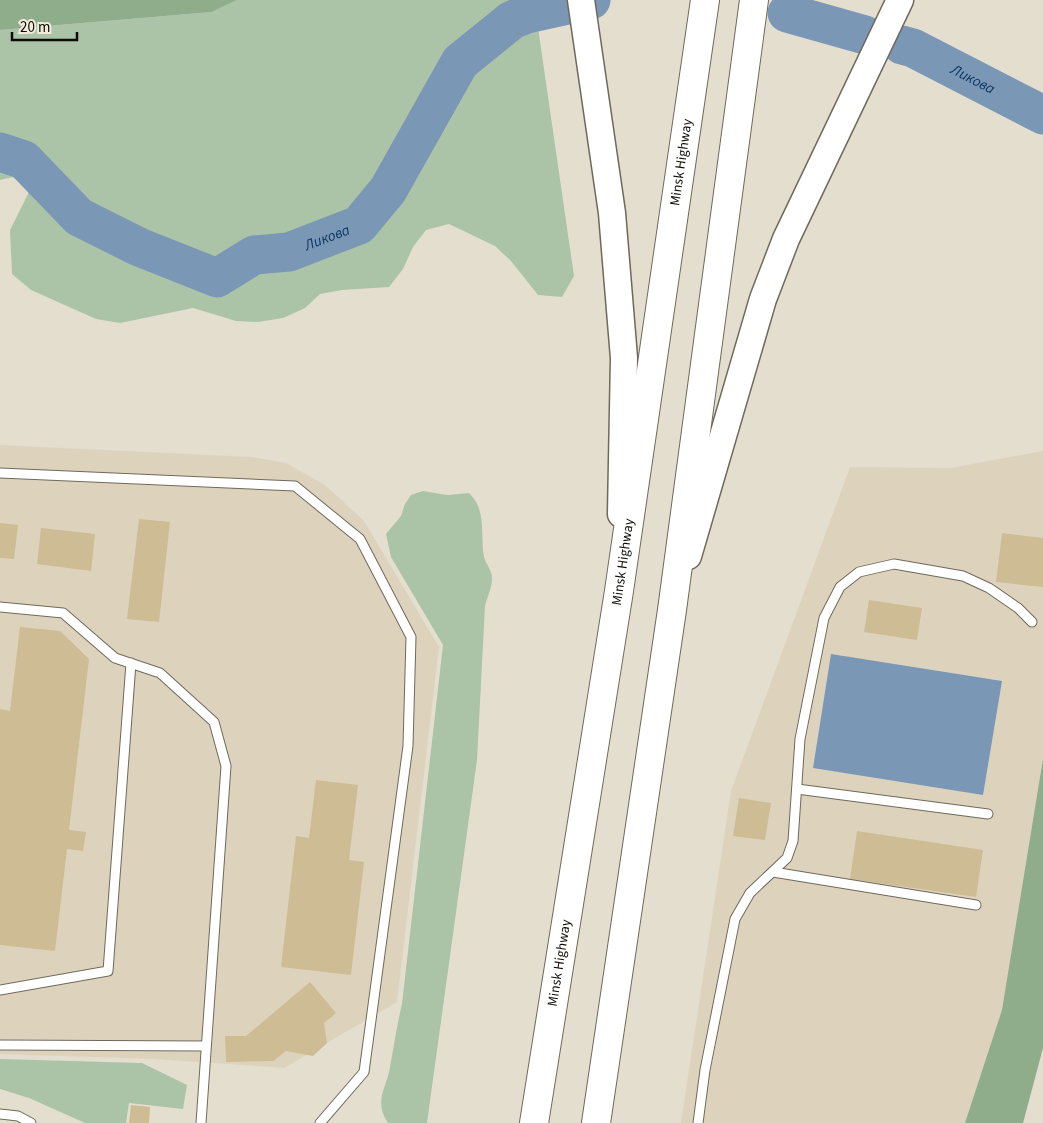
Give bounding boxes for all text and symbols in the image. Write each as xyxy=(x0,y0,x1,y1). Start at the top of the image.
scale bar xyxy=(12,10,78,42)
text: 20 m xyxy=(20,17,50,38)
water label: Ликова xyxy=(946,58,999,99)
street label: Minsk Highway xyxy=(665,117,698,207)
water label: Ликова xyxy=(300,219,353,256)
street label: Minsk Highway xyxy=(607,517,639,607)
street label: Minsk Highway xyxy=(543,918,576,1008)

